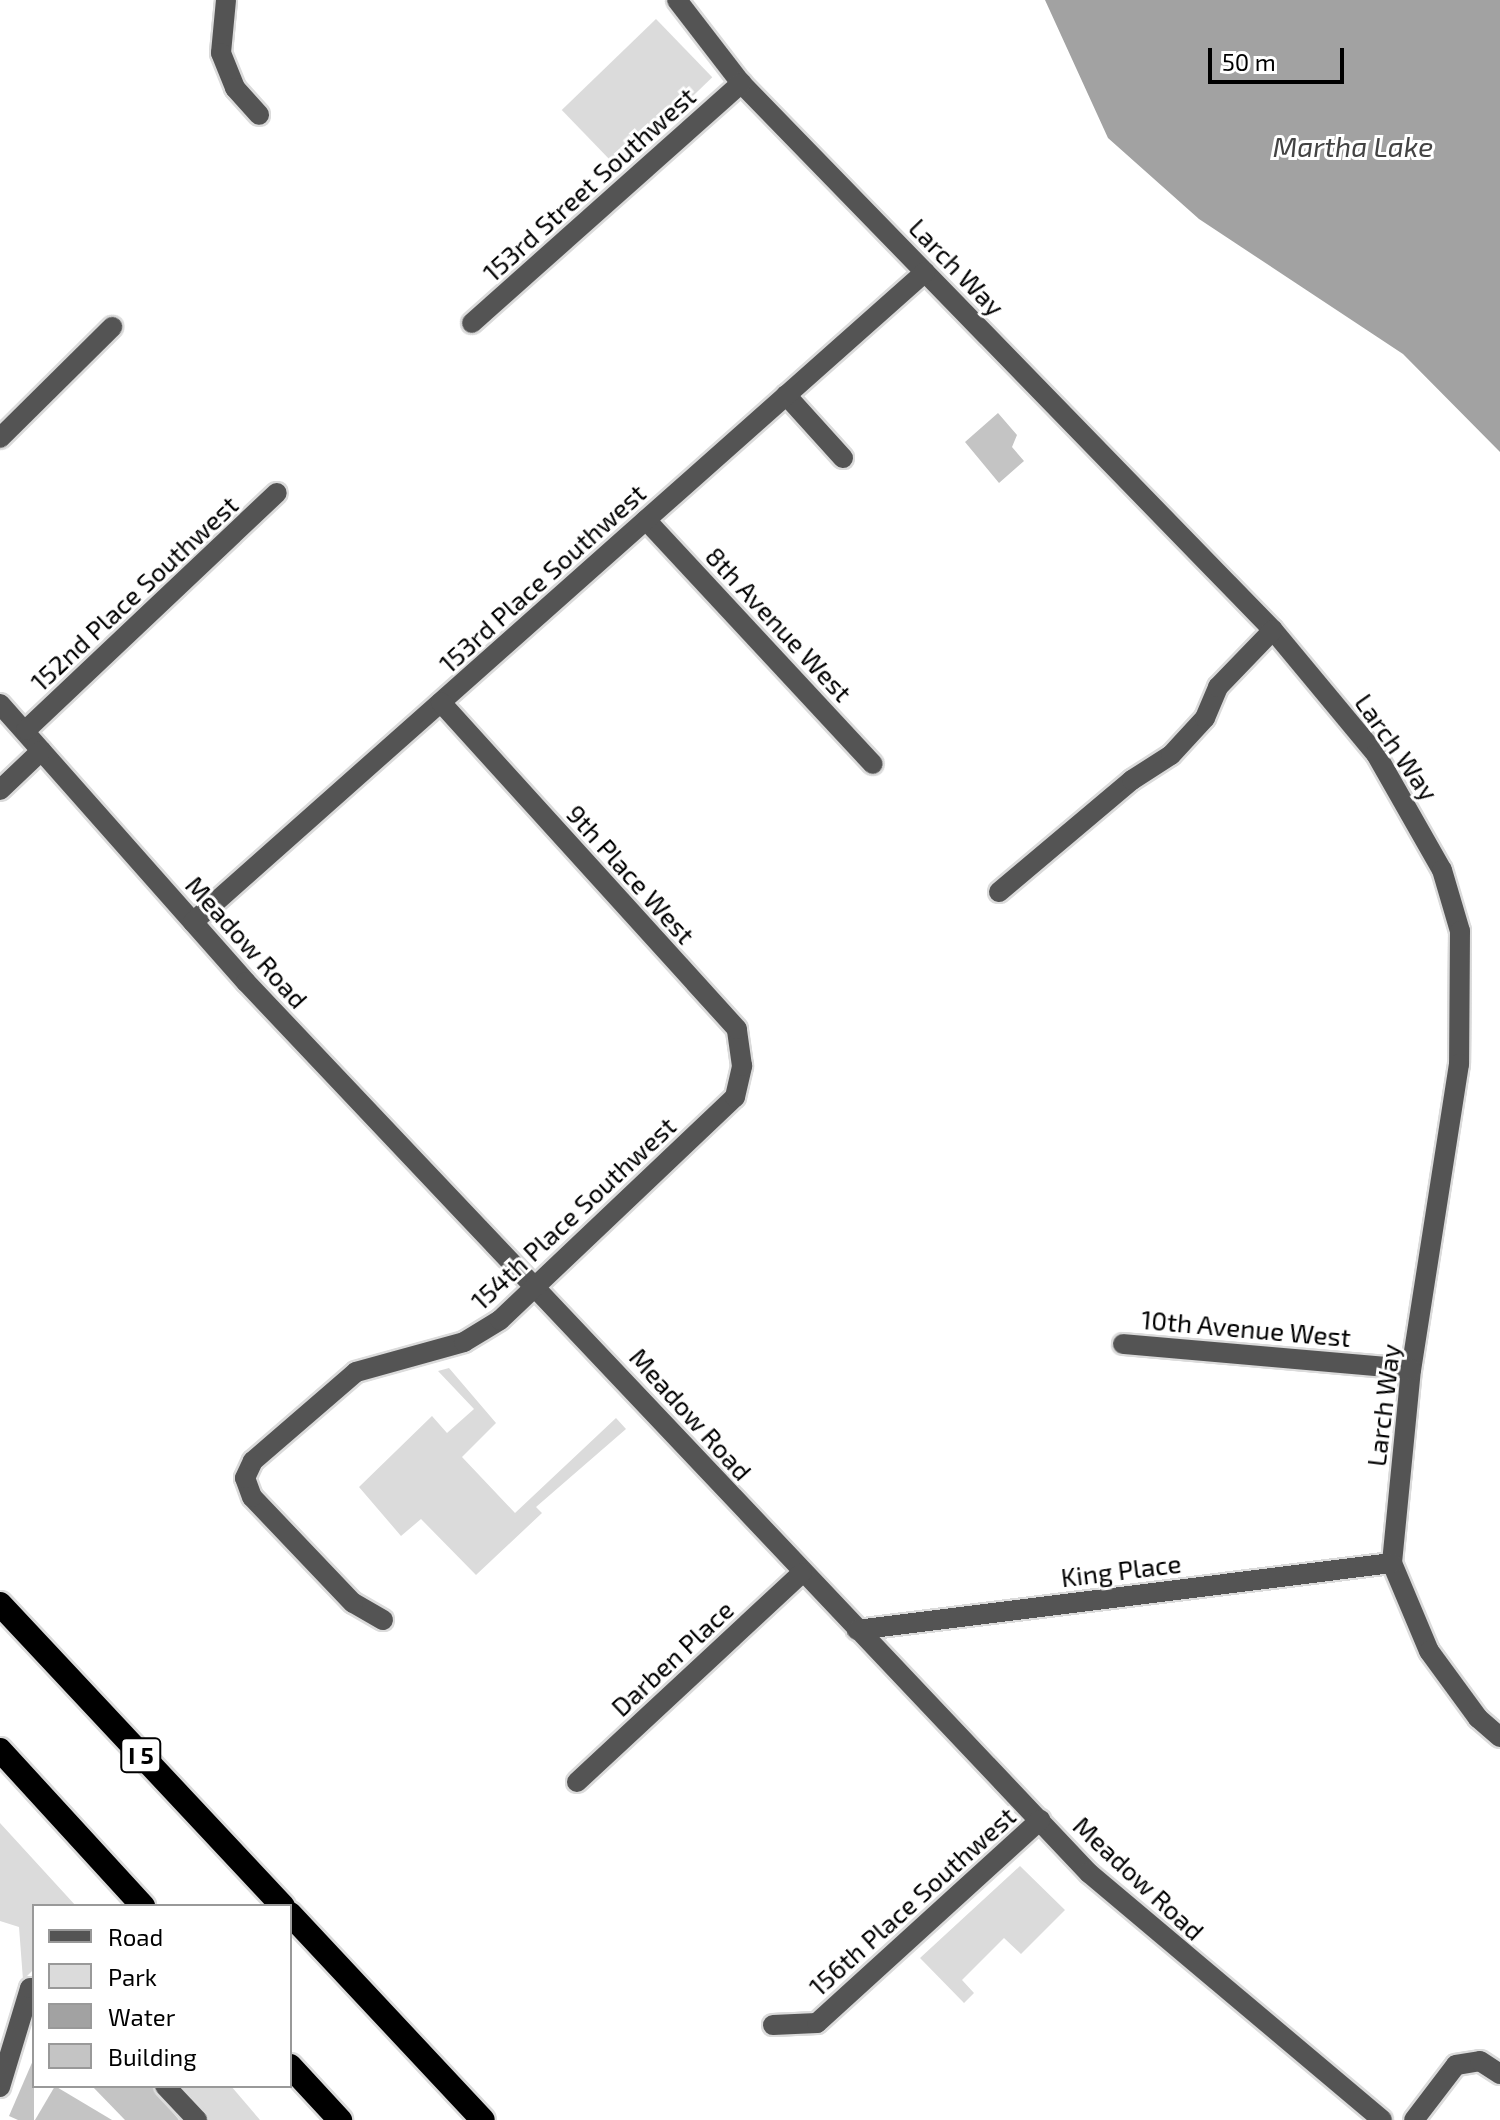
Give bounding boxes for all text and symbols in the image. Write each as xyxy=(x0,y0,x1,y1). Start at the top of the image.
scale bar xyxy=(1212,32,1348,82)
text: 50 m xyxy=(1222,47,1276,76)
street label: 153rd Street Southwest xyxy=(476,80,702,288)
water label: Martha Lake xyxy=(1273,129,1433,163)
street label: Larch Way xyxy=(903,212,1011,322)
street label: 153rd Place Southwest xyxy=(432,477,652,679)
street label: 152nd Place Southwest xyxy=(24,489,244,697)
street label: 8th Avenue West xyxy=(699,540,859,708)
street label: Larch Way xyxy=(1349,687,1445,807)
street label: 9th Place West xyxy=(560,798,702,950)
street label: Meadow Road xyxy=(179,869,315,1015)
street label: 154th Place Southwest xyxy=(464,1110,682,1316)
street label: 10th Avenue West xyxy=(1140,1303,1352,1353)
street label: Meadow Road xyxy=(623,1341,759,1487)
street label: Larch Way xyxy=(1360,1342,1406,1468)
street label: King Place xyxy=(1059,1547,1183,1593)
street label: Darben Place xyxy=(605,1594,739,1722)
road number: I 5 xyxy=(119,1735,163,1775)
street label: 156th Place Southwest xyxy=(802,1800,1022,2002)
street label: Meadow Road xyxy=(1067,1809,1211,1947)
legend xyxy=(32,1904,292,2088)
text: Road xyxy=(108,1922,163,1951)
text: Park xyxy=(108,1962,157,1991)
text: Water xyxy=(108,2002,175,2031)
text: Building xyxy=(108,2042,197,2071)

